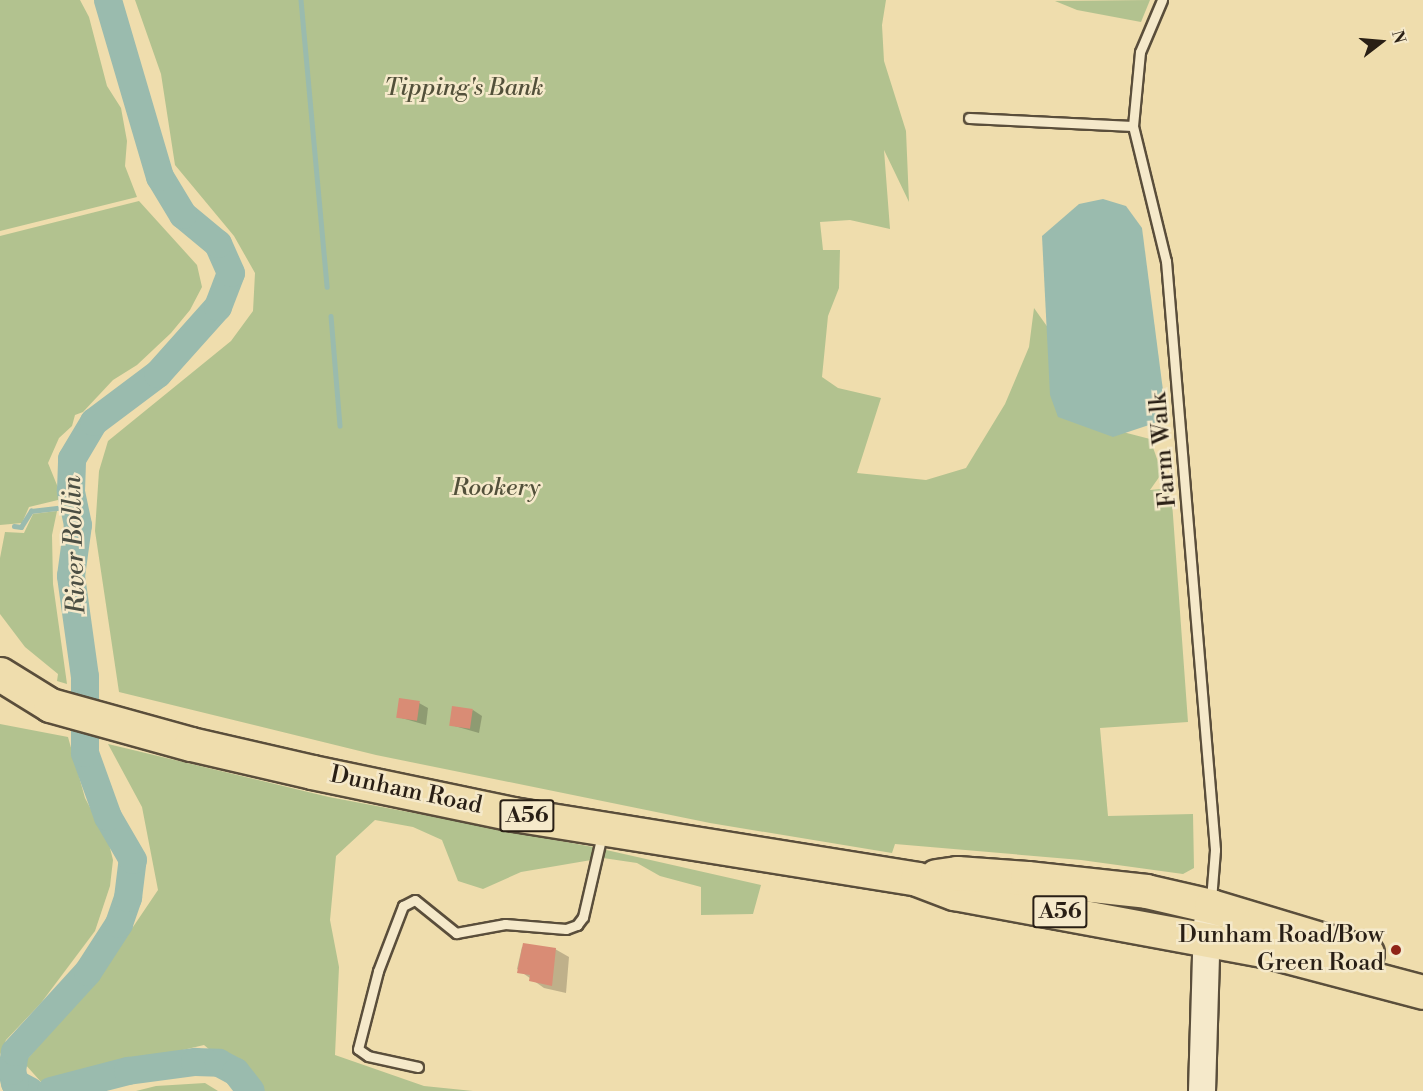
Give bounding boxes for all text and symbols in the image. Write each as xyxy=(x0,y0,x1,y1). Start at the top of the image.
north arrow xyxy=(1351,12,1411,72)
text: N xyxy=(1387,28,1410,46)
park label: Tipping's Bank xyxy=(384,75,544,103)
street label: Farm Walk xyxy=(1145,391,1183,509)
water label: River Bollin xyxy=(57,475,93,615)
park label: Rookery xyxy=(452,475,540,503)
street label: Dunham Road xyxy=(327,761,485,821)
road number: A56 xyxy=(498,797,556,835)
road number: A56 xyxy=(1032,893,1088,931)
place label: Dunham Road/Bow Green Road xyxy=(1178,922,1384,978)
marker: Dunham Road/Bow Green Road xyxy=(1389,943,1403,957)

